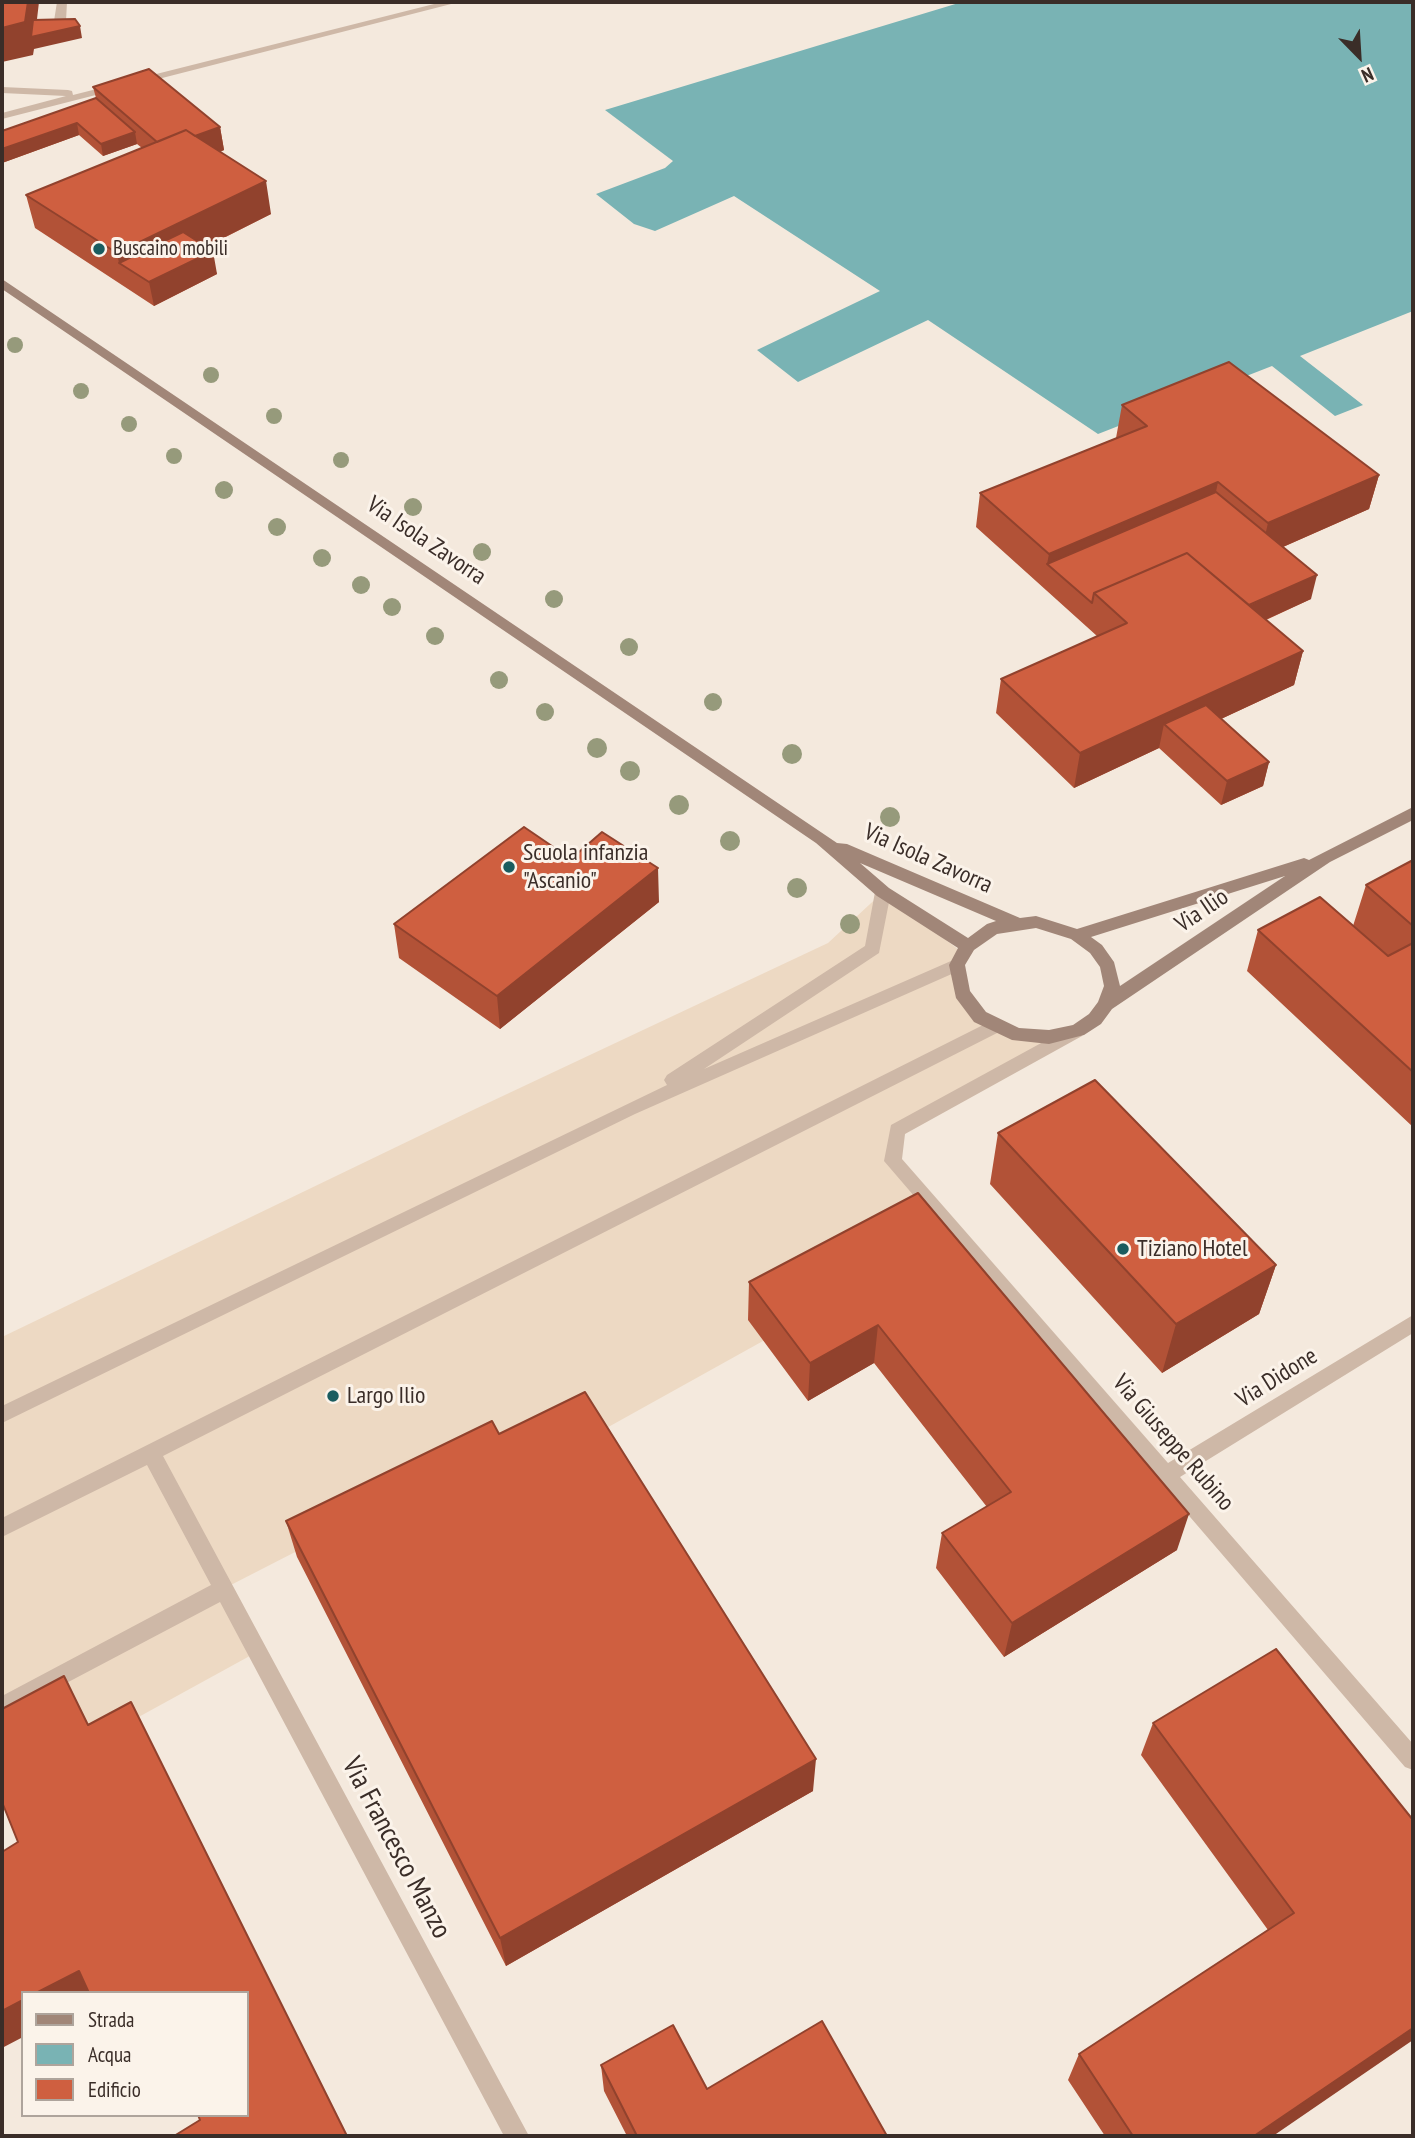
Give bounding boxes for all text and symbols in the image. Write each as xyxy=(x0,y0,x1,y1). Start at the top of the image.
north arrow xyxy=(1324,21,1394,91)
text: N xyxy=(1358,62,1377,88)
place label: Buscaino mobili xyxy=(113,236,228,262)
marker: Buscaino mobili xyxy=(91,241,107,257)
street label: Via Isola Zavorra xyxy=(361,491,491,591)
street label: Via Isola Zavorra xyxy=(859,818,997,900)
place label: Scuola infanzia "Ascanio" xyxy=(523,839,648,895)
marker: Scuola infanzia "Ascanio" xyxy=(501,859,517,875)
street label: Via Ilio xyxy=(1170,883,1234,939)
place label: Tiziano Hotel xyxy=(1137,1235,1248,1263)
marker: Tiziano Hotel xyxy=(1115,1241,1131,1257)
street label: Via Didone xyxy=(1231,1342,1323,1414)
street label: Via Giuseppe Rubino xyxy=(1106,1369,1240,1517)
place label: Largo Ilio xyxy=(347,1382,425,1410)
marker: Largo Ilio xyxy=(325,1388,341,1404)
street label: Via Francesco Manzo xyxy=(334,1752,458,1944)
legend xyxy=(21,1991,248,2117)
text: Strada xyxy=(88,2006,134,2033)
text: Acqua xyxy=(88,2041,131,2068)
text: Edificio xyxy=(88,2076,141,2103)

